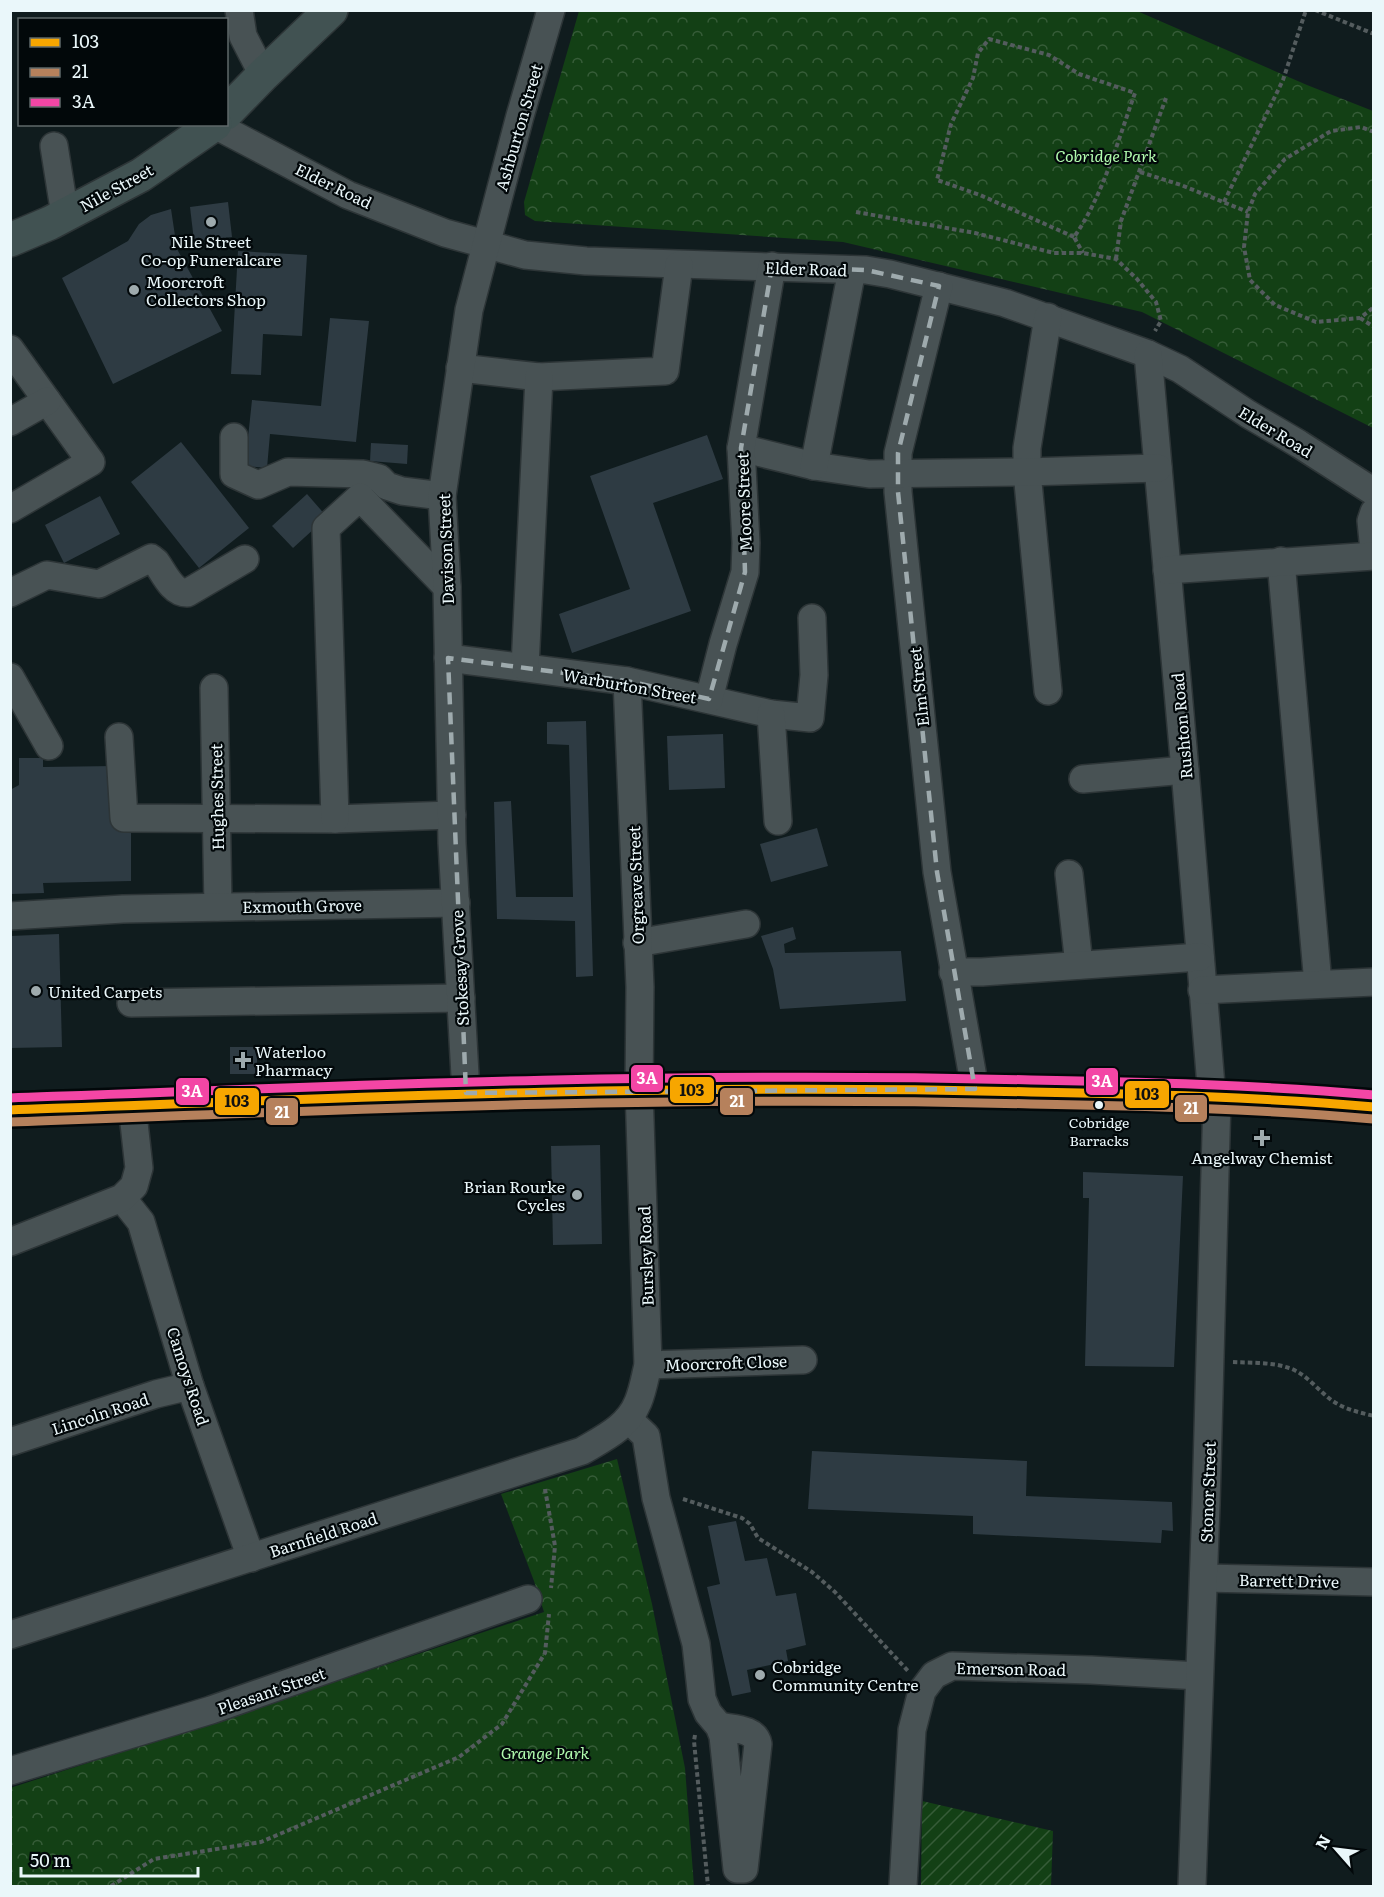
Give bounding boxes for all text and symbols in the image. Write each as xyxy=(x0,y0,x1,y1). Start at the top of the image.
legend xyxy=(18,18,228,126)
text: 103 xyxy=(72,27,99,54)
text: 21 xyxy=(72,57,88,84)
street label: Ashburton Street xyxy=(488,60,548,194)
text: 3A xyxy=(72,87,95,114)
park label: Cobridge Park xyxy=(1055,143,1157,167)
street label: Elder Road xyxy=(292,156,377,214)
street label: Nile Street xyxy=(75,157,158,217)
marker: Nile Street Co-op Funeralcare xyxy=(204,215,218,229)
place label: Nile Street Co-op Funeralcare xyxy=(141,229,281,271)
street label: Elder Road xyxy=(764,255,848,281)
place label: Moorcroft Collectors Shop xyxy=(146,269,266,311)
marker: Moorcroft Collectors Shop xyxy=(127,283,141,297)
street label: Elder Road xyxy=(1234,399,1318,463)
street label: Moore Street xyxy=(729,452,757,552)
street label: Davison Street xyxy=(431,493,459,605)
street label: Elm Street xyxy=(902,645,934,728)
street label: Warburton Street xyxy=(561,661,699,709)
street label: Rushton Road xyxy=(1164,672,1198,780)
street label: Hughes Street xyxy=(203,743,229,851)
street label: Orgreave Street xyxy=(621,825,649,945)
street label: Exmouth Grove xyxy=(242,892,362,918)
street label: Stokesay Grove xyxy=(444,909,474,1027)
place label: United Carpets xyxy=(48,979,162,1003)
marker: United Carpets xyxy=(29,984,43,998)
place label: Waterloo Pharmacy xyxy=(255,1039,333,1081)
marker: Waterloo Pharmacy xyxy=(236,1053,250,1067)
line badge: 3A xyxy=(630,1064,664,1093)
text: 3A xyxy=(636,1065,658,1089)
line badge: 3A xyxy=(1085,1067,1119,1096)
text: 3A xyxy=(1091,1068,1113,1092)
line badge: 103 xyxy=(669,1076,715,1104)
line badge: 3A xyxy=(175,1077,210,1106)
text: 103 xyxy=(679,1077,705,1101)
text: 3A xyxy=(181,1078,203,1102)
line badge: 103 xyxy=(1124,1080,1170,1109)
text: 103 xyxy=(1134,1081,1160,1105)
line badge: 103 xyxy=(214,1087,260,1116)
line badge: 21 xyxy=(719,1087,754,1116)
text: 103 xyxy=(224,1088,250,1112)
text: 21 xyxy=(729,1088,745,1112)
line badge: 21 xyxy=(1174,1094,1208,1123)
text: 21 xyxy=(1183,1095,1199,1119)
line badge: 21 xyxy=(265,1097,299,1126)
text: 21 xyxy=(274,1099,290,1123)
marker: Cobridge Barracks xyxy=(1093,1099,1105,1111)
place label: Cobridge Barracks xyxy=(1069,1112,1129,1150)
marker: Angelway Chemist xyxy=(1255,1131,1269,1145)
place label: Angelway Chemist xyxy=(1191,1145,1333,1169)
place label: Brian Rourke Cycles xyxy=(464,1174,565,1216)
marker: Brian Rourke Cycles xyxy=(570,1188,584,1202)
street label: Bursley Road xyxy=(631,1205,659,1306)
street label: Camoys Road xyxy=(162,1324,216,1428)
street label: Moorcroft Close xyxy=(664,1348,788,1376)
street label: Lincoln Road xyxy=(48,1386,152,1440)
street label: Stonor Street xyxy=(1193,1440,1221,1543)
street label: Barnfield Road xyxy=(266,1505,380,1563)
street label: Barrett Drive xyxy=(1239,1567,1339,1593)
place label: Cobridge Community Centre xyxy=(772,1654,919,1696)
street label: Emerson Road xyxy=(956,1655,1067,1681)
street label: Pleasant Street xyxy=(214,1660,329,1720)
marker: Cobridge Community Centre xyxy=(753,1668,767,1682)
park label: Grange Park xyxy=(501,1740,590,1764)
north arrow xyxy=(1306,1819,1366,1879)
text: N xyxy=(1308,1830,1336,1853)
scale bar xyxy=(21,1840,198,1878)
text: 50 m xyxy=(30,1846,71,1873)

